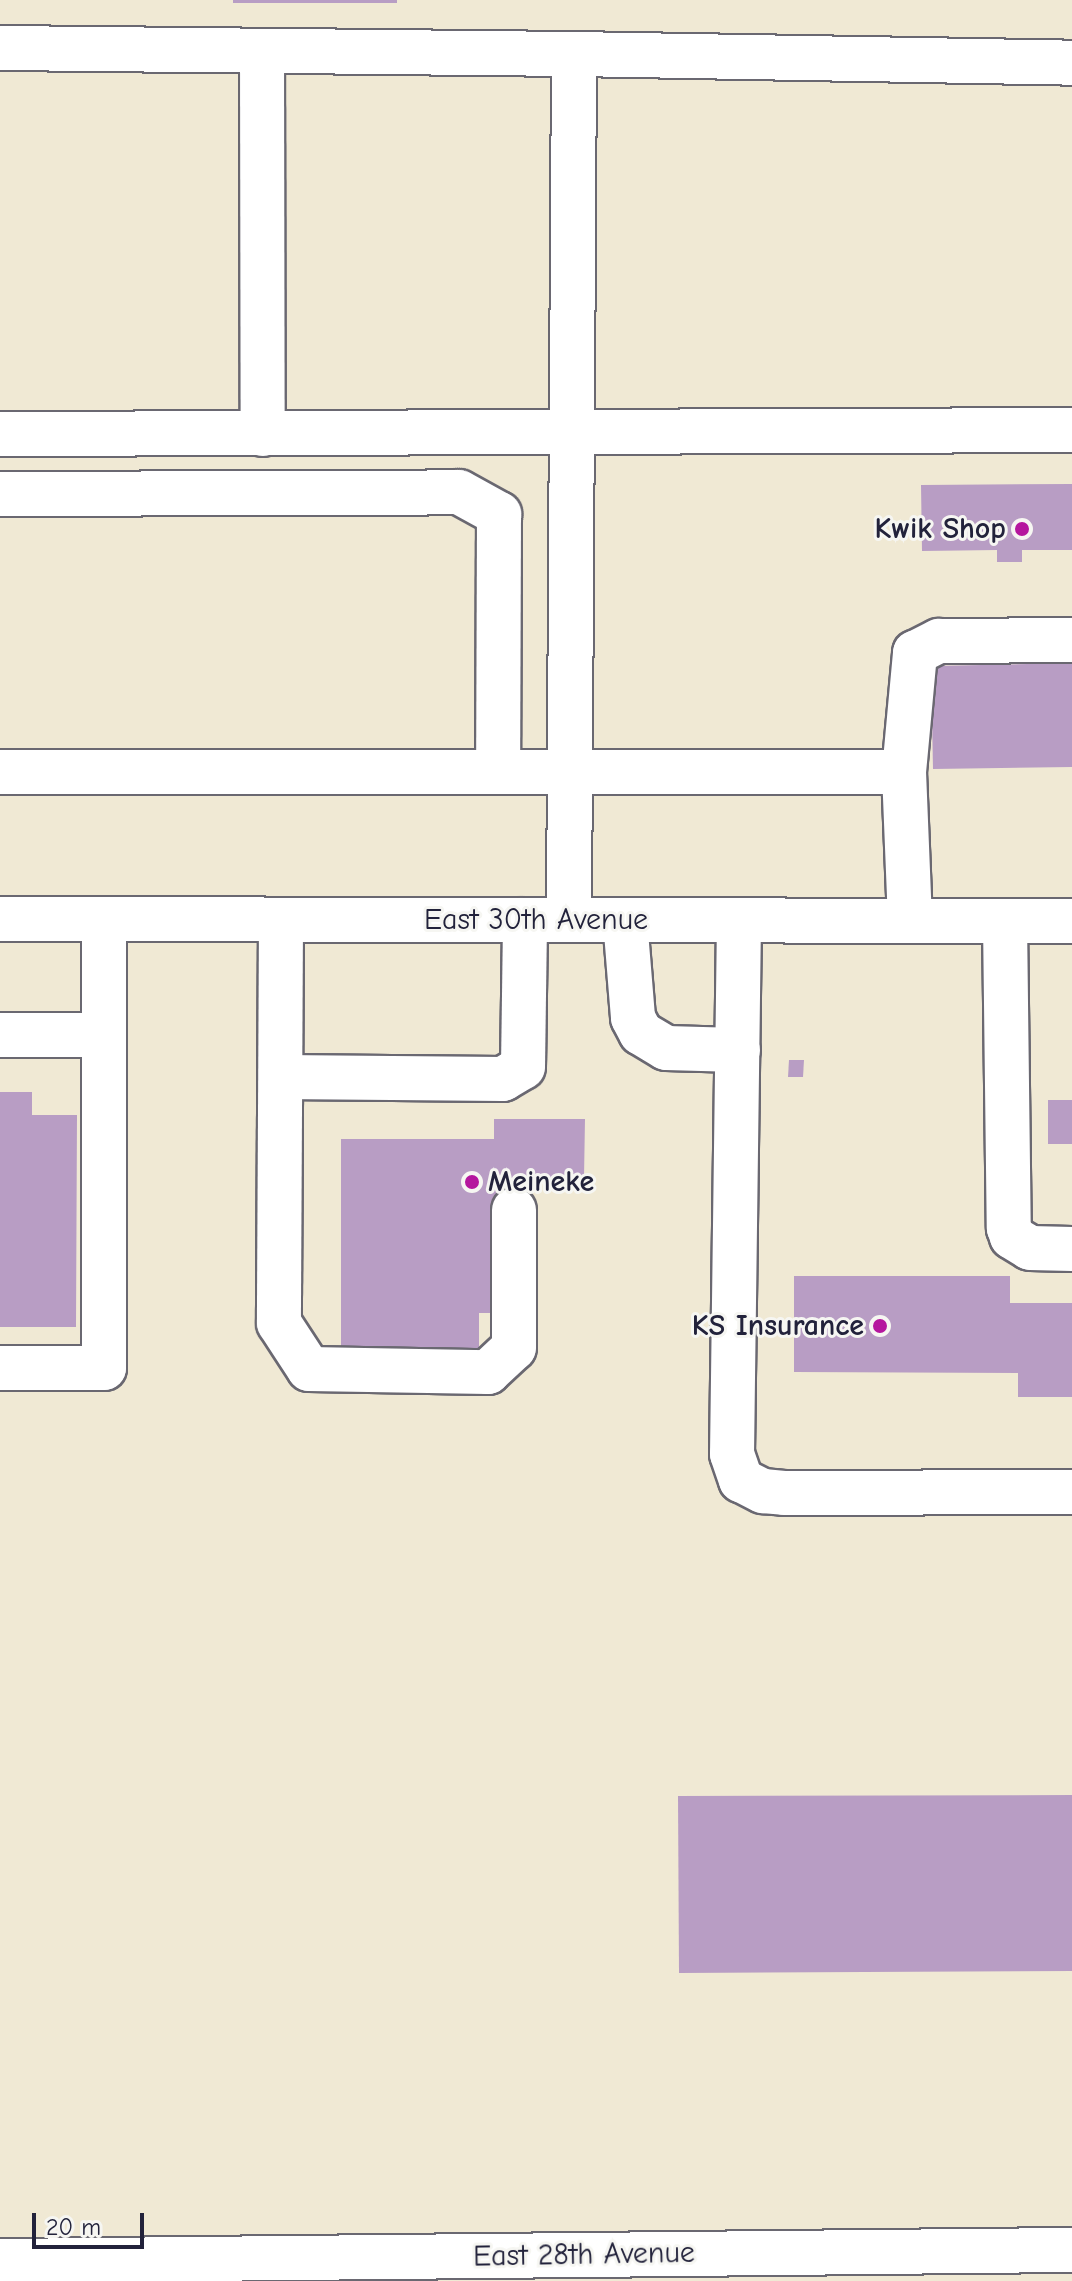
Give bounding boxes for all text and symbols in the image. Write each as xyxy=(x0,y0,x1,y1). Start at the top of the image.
place label: Kwik Shop xyxy=(875,511,1006,547)
marker: Kwik Shop xyxy=(1013,520,1031,538)
street label: East 30th Avenue xyxy=(424,902,648,938)
place label: Meineke xyxy=(488,1164,594,1200)
marker: Meineke xyxy=(463,1173,481,1191)
place label: KS Insurance xyxy=(692,1308,864,1344)
marker: KS Insurance xyxy=(871,1317,889,1335)
scale bar xyxy=(36,2197,148,2247)
text: 20 m xyxy=(46,2213,101,2241)
street label: East 28th Avenue xyxy=(473,2235,695,2275)

